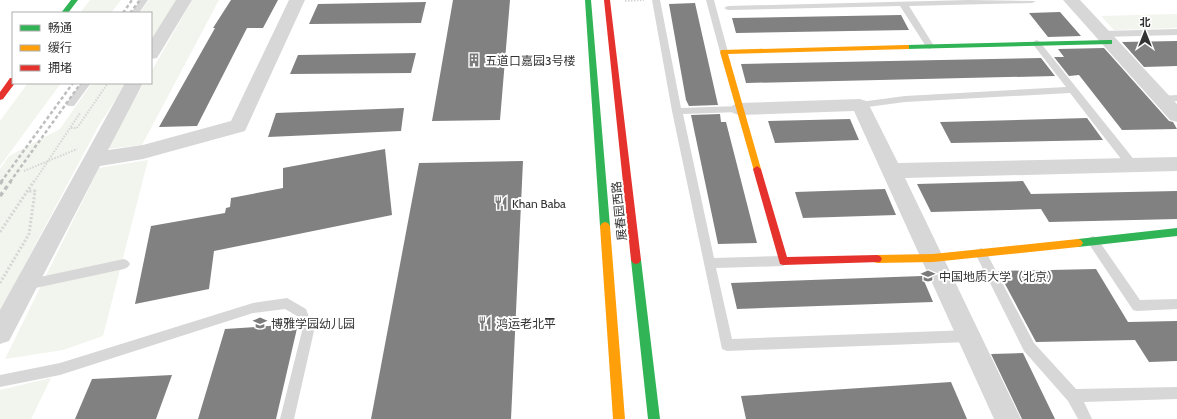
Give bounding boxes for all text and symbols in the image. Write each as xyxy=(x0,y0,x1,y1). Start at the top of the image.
legend xyxy=(12,12,152,84)
north arrow xyxy=(1125,12,1165,52)
text: 北 xyxy=(1140,15,1151,29)
text: 畅通 xyxy=(48,20,72,35)
text: 缓行 xyxy=(48,40,72,55)
building icon: 五道口嘉园3号楼 xyxy=(466,52,482,68)
place label: 五道口嘉园3号楼 xyxy=(485,53,576,68)
text: 拥堵 xyxy=(48,60,72,75)
street label: 展春园西路 xyxy=(608,180,630,242)
restaurant icon: Khan Baba xyxy=(493,195,509,211)
place label: Khan Baba xyxy=(512,196,566,211)
school or university icon: 中国地质大学（北京） xyxy=(920,268,936,284)
place label: 中国地质大学（北京） xyxy=(939,269,1059,284)
school or university icon: 博雅学园幼儿园 xyxy=(252,315,268,331)
restaurant icon: 鸿运老北平 xyxy=(477,315,493,331)
place label: 博雅学园幼儿园 xyxy=(271,316,355,331)
place label: 鸿运老北平 xyxy=(496,316,556,331)

